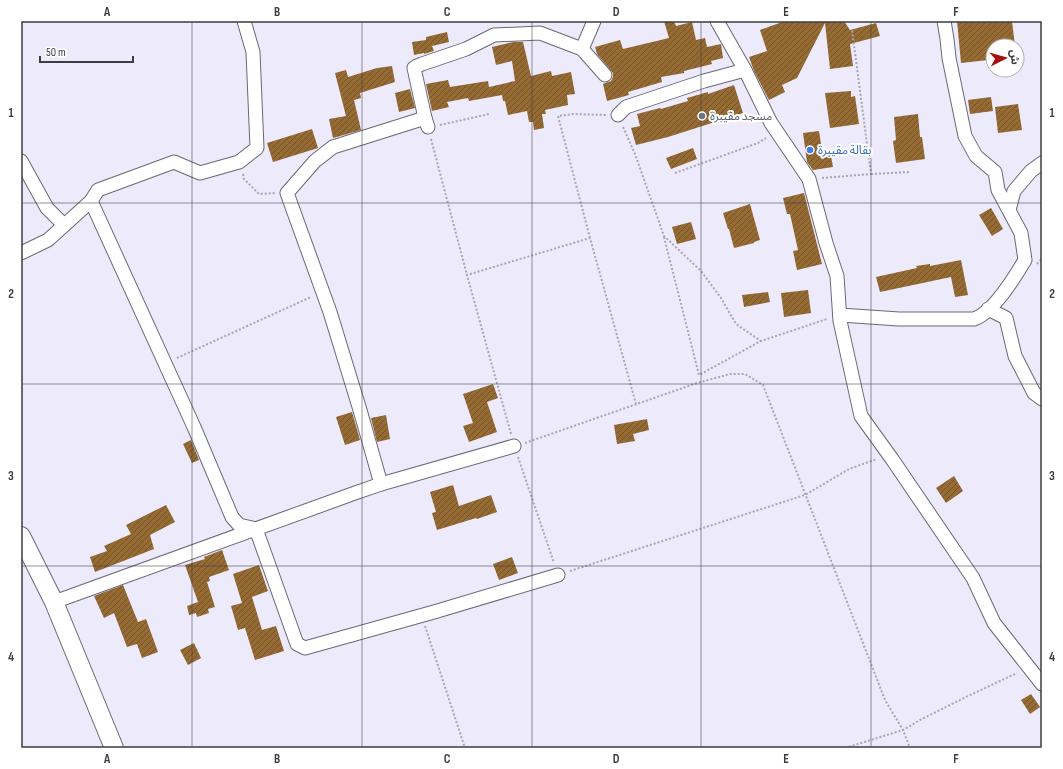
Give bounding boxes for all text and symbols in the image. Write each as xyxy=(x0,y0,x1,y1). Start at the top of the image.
text: A xyxy=(103,4,111,20)
text: B xyxy=(274,4,280,20)
text: C xyxy=(444,4,451,20)
text: D xyxy=(613,4,620,20)
text: E xyxy=(783,4,789,20)
text: F xyxy=(953,4,959,20)
scale bar xyxy=(40,38,133,64)
north arrow xyxy=(985,38,1025,78)
text: 50 m xyxy=(46,45,66,60)
text: ش xyxy=(1007,49,1022,65)
text: 1 xyxy=(8,105,14,121)
text: 1 xyxy=(1049,105,1055,121)
place label: مسجد مقيبرة xyxy=(710,109,772,124)
marker: مسجد مقيبرة xyxy=(697,111,707,121)
place label: بقالة مقيبرة xyxy=(818,143,872,158)
marker: بقالة مقيبرة xyxy=(805,145,815,155)
text: 2 xyxy=(8,286,14,302)
text: 2 xyxy=(1049,286,1055,302)
text: 3 xyxy=(8,468,14,484)
text: 3 xyxy=(1049,468,1055,484)
text: 4 xyxy=(8,649,14,665)
text: 4 xyxy=(1049,649,1055,665)
text: A xyxy=(103,751,111,767)
text: B xyxy=(274,751,280,767)
text: C xyxy=(444,751,451,767)
text: D xyxy=(613,751,620,767)
text: E xyxy=(783,751,789,767)
text: F xyxy=(953,751,959,767)

